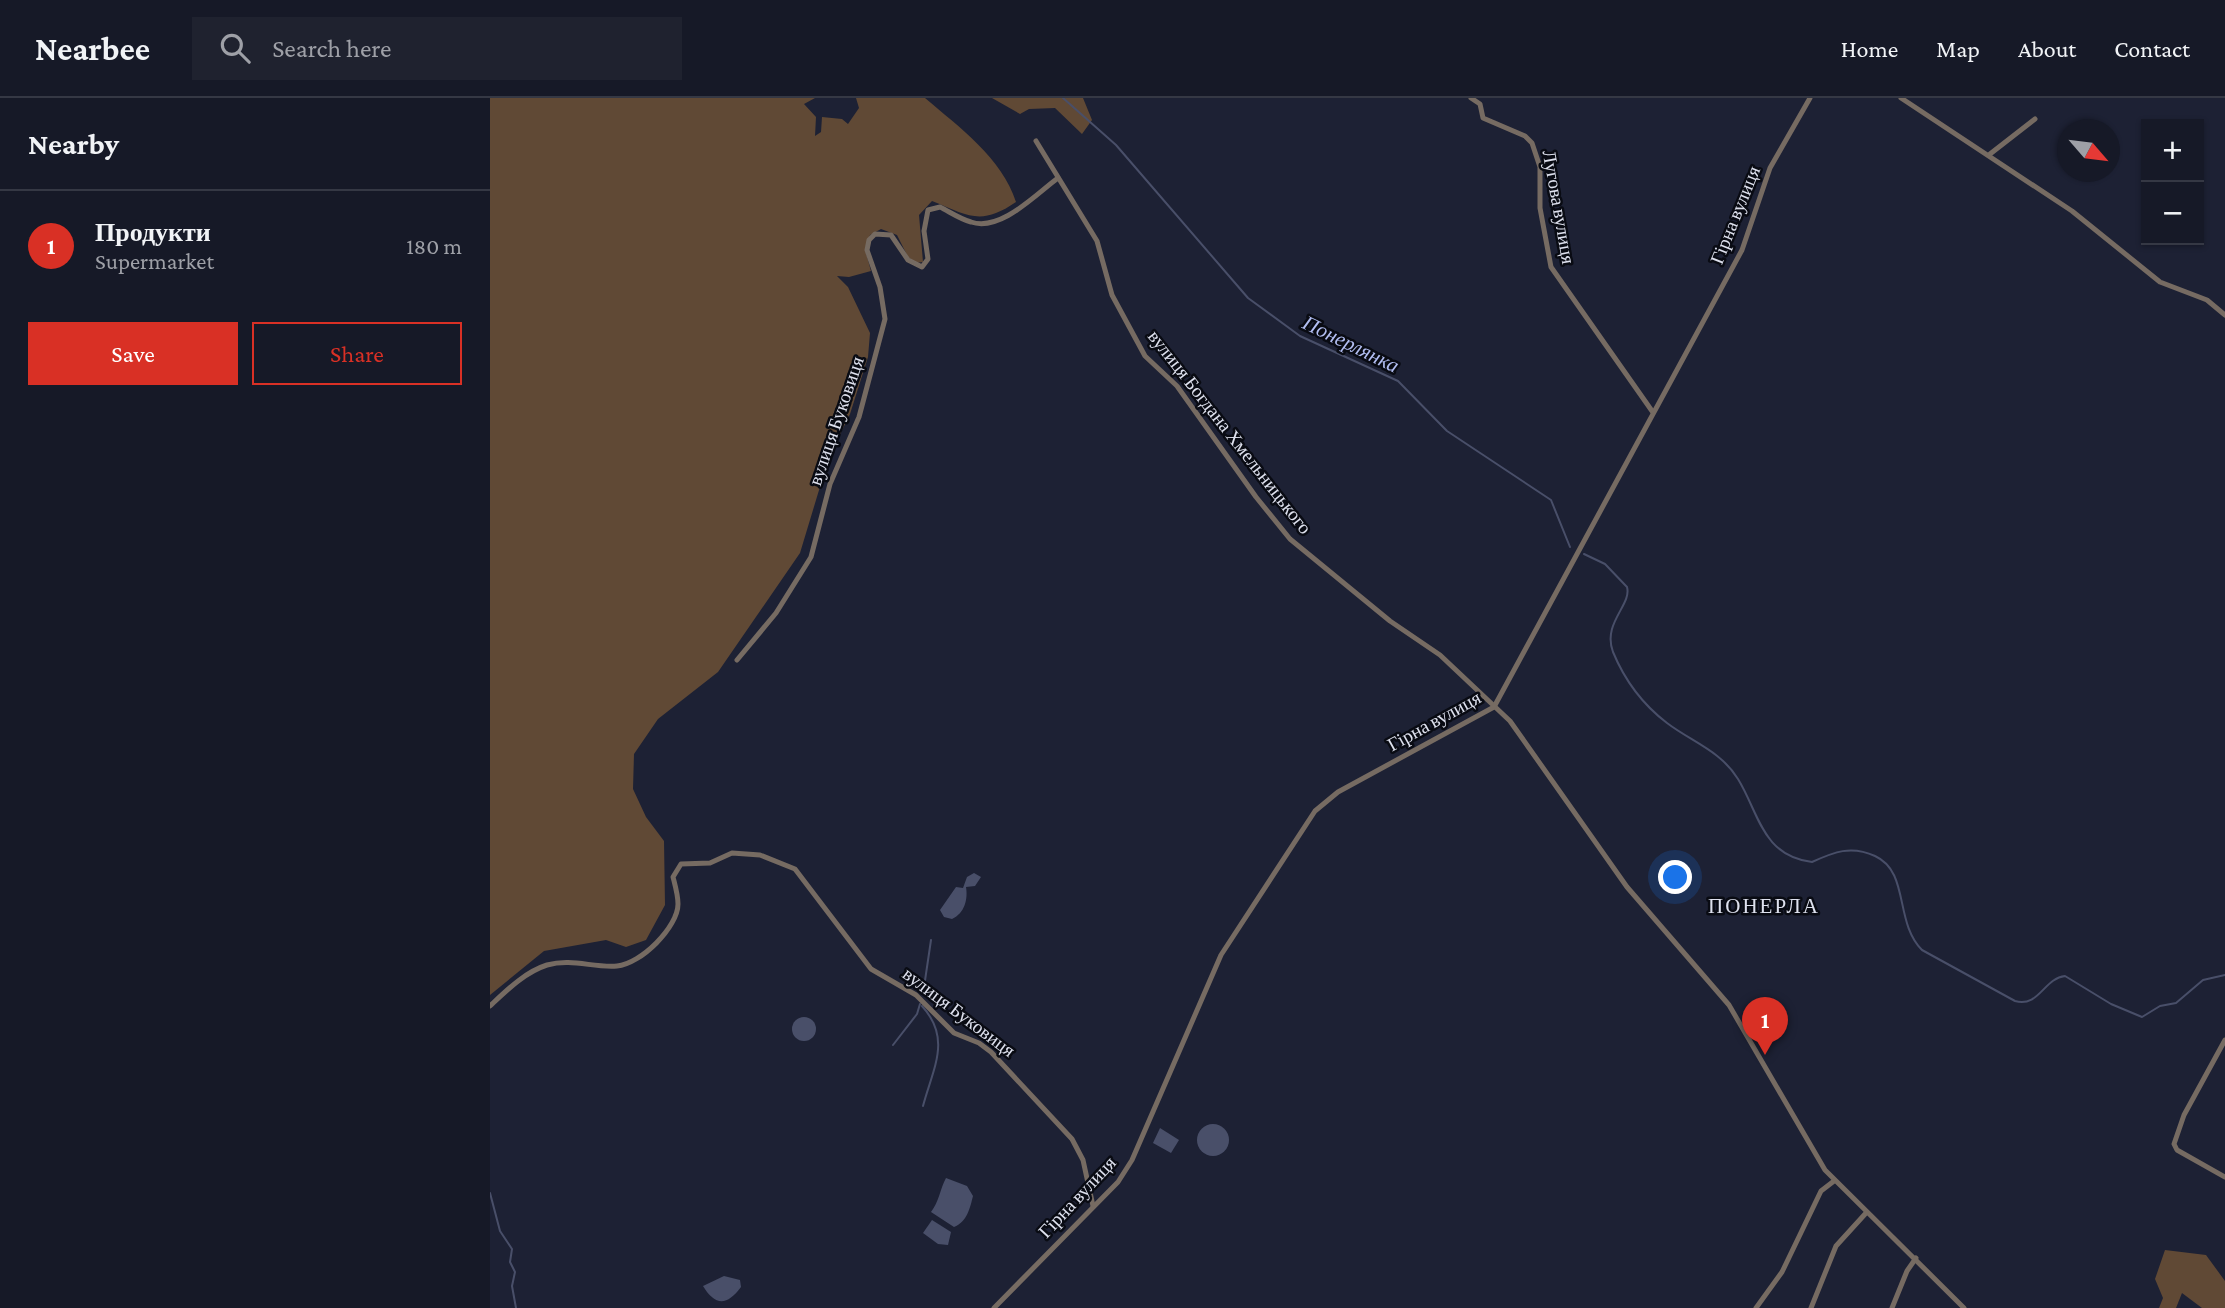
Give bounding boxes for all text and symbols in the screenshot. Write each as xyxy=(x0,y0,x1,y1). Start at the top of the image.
search box xyxy=(192,17,682,80)
icon: search xyxy=(216,29,254,67)
text: Nearbee xyxy=(35,30,150,67)
text: Search here xyxy=(272,34,391,63)
text: Home xyxy=(1841,35,1898,62)
text: Map xyxy=(1936,35,1980,62)
text: About xyxy=(2018,35,2076,62)
text: Contact xyxy=(2114,35,2190,62)
north arrow xyxy=(2057,119,2120,182)
map controls xyxy=(2141,119,2204,245)
button: + xyxy=(2141,119,2204,182)
text: Nearby xyxy=(28,127,119,160)
street label: Лугова вулиця xyxy=(1539,149,1579,266)
street label: Гірна вулиця xyxy=(1706,163,1764,267)
button: − xyxy=(2141,182,2204,245)
text: Продукти xyxy=(95,218,211,247)
text: 1 xyxy=(47,233,55,259)
text: 180 m xyxy=(406,233,462,259)
text: Supermarket xyxy=(95,248,214,274)
water label: Понерлянка xyxy=(1298,310,1403,378)
button: Save xyxy=(28,322,238,385)
button: Share xyxy=(252,322,462,385)
street label: вулиця Богдана Хмельницького xyxy=(1144,326,1316,538)
street label: вулиця Буковиця xyxy=(804,354,868,488)
street label: Гірна вулиця xyxy=(1384,687,1485,755)
your location xyxy=(1658,860,1692,894)
district label: ПОНЕРЛА xyxy=(1708,894,1820,918)
street label: вулиця Буковиця xyxy=(899,963,1019,1061)
pin: 1 xyxy=(1742,997,1788,1055)
street label: Гірна вулиця xyxy=(1034,1152,1120,1242)

